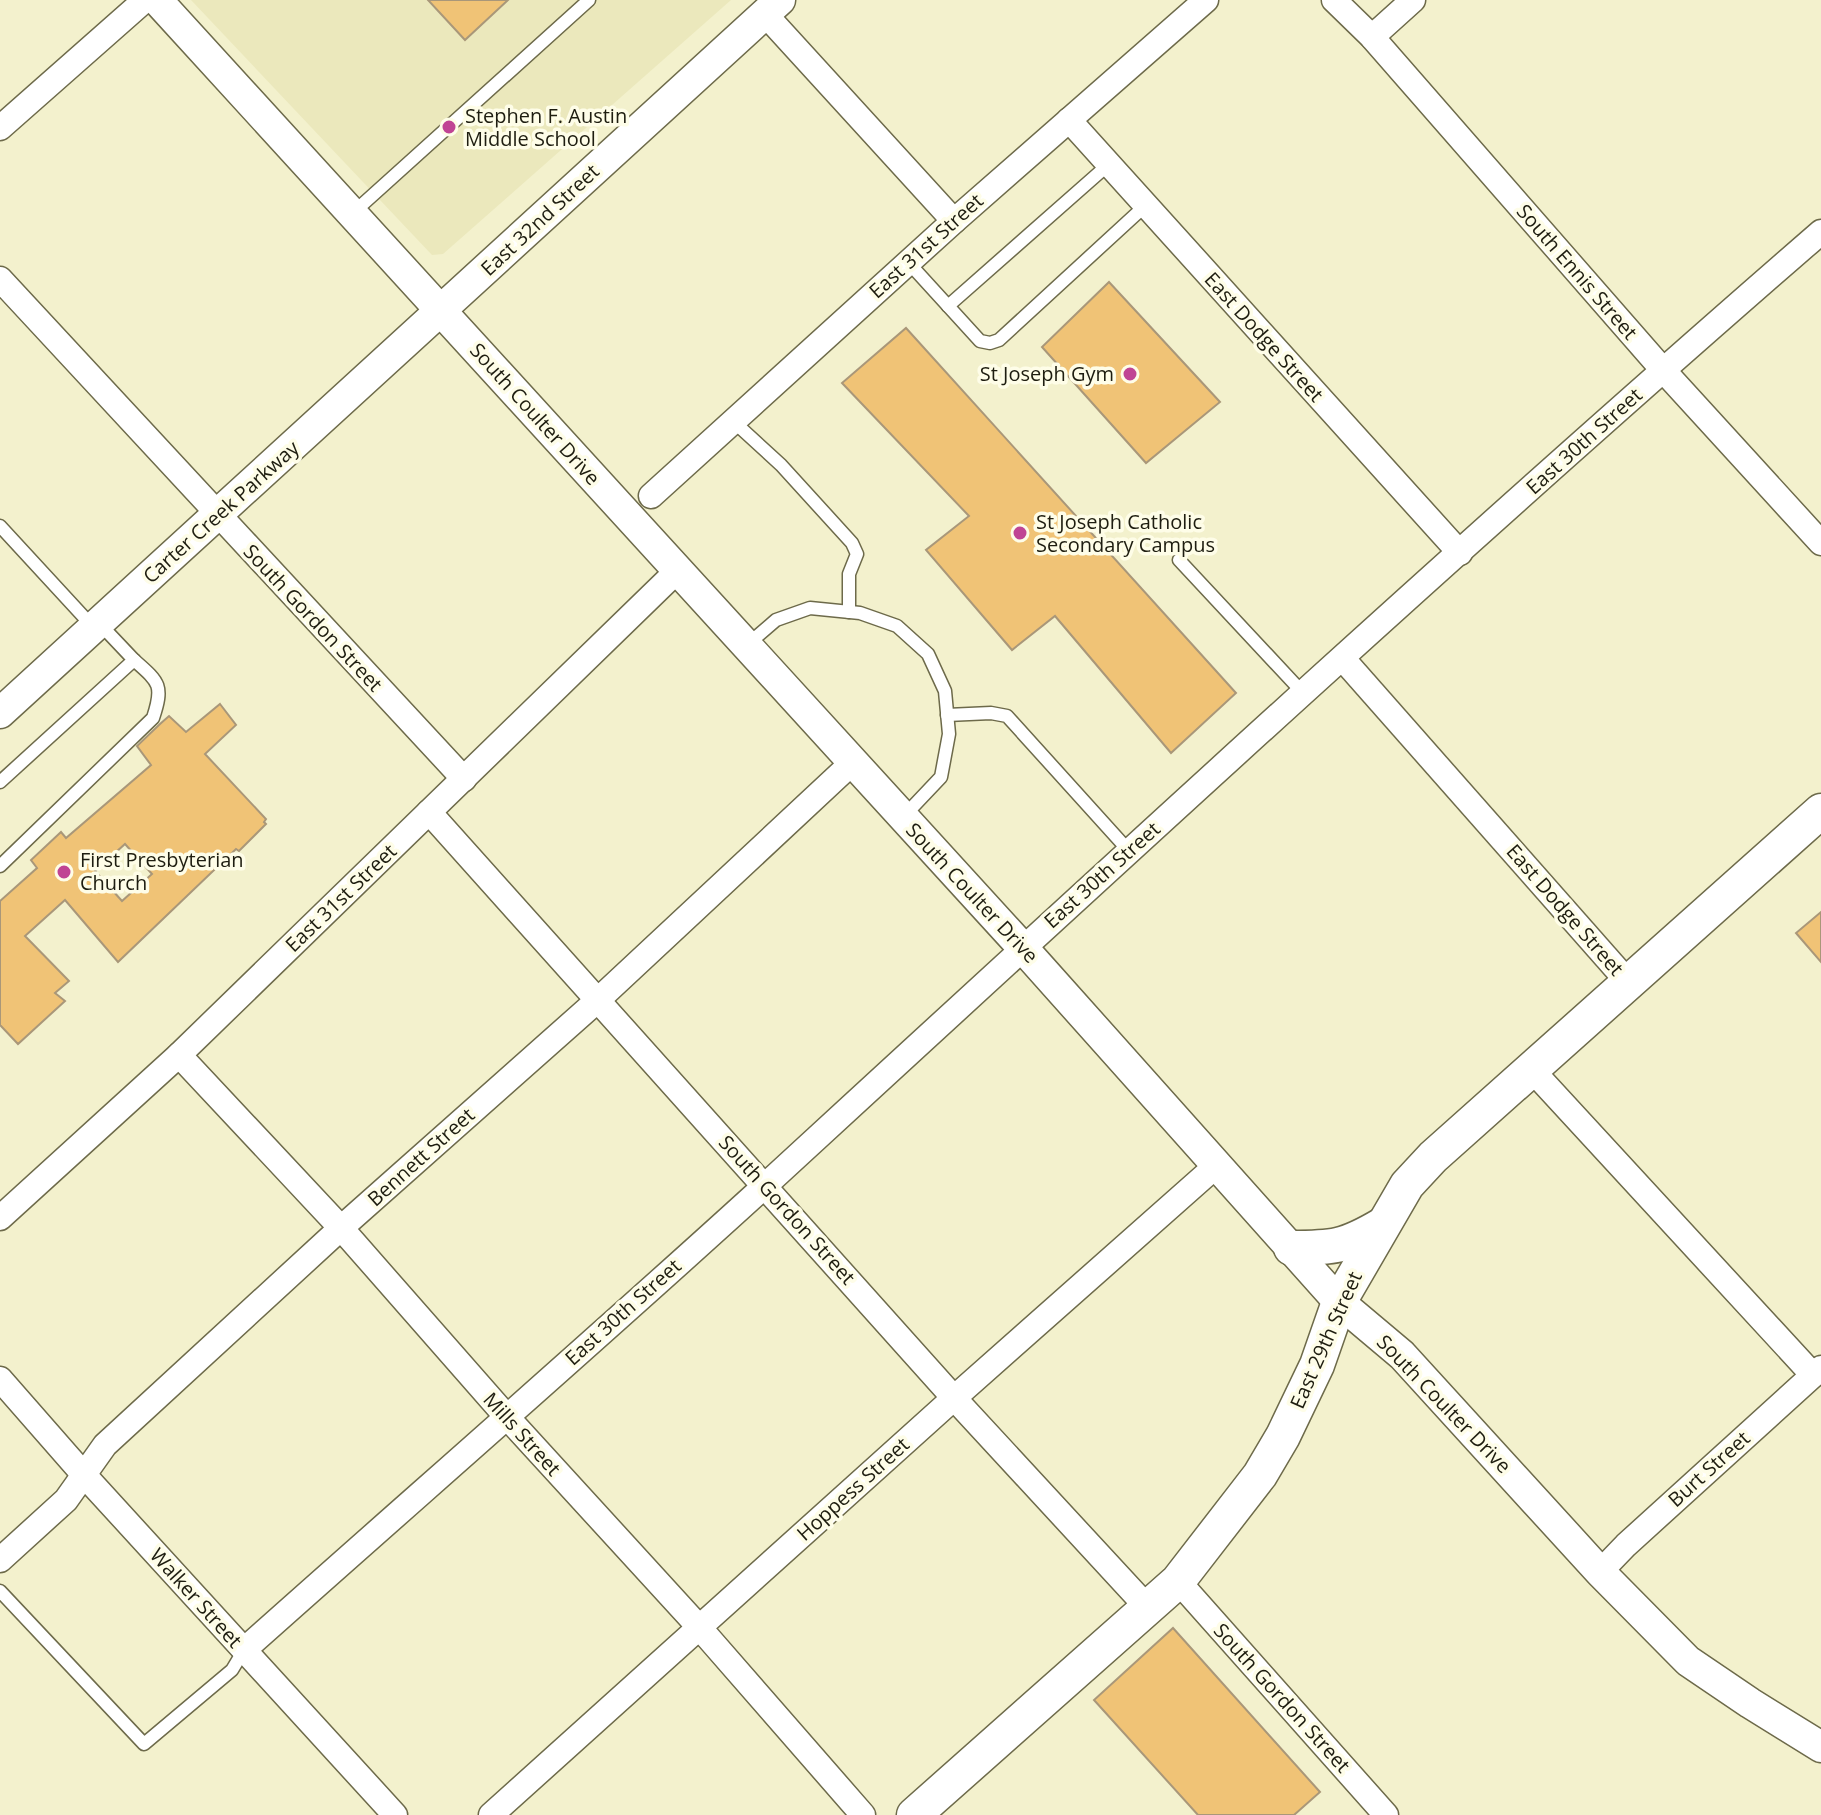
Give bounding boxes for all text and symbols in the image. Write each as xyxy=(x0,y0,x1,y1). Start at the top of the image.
place label: Stephen F. Austin Middle School xyxy=(465,102,627,152)
marker: Stephen F. Austin Middle School xyxy=(440,118,458,136)
street label: East 32nd Street xyxy=(475,158,605,282)
street label: East 31st Street xyxy=(863,187,988,304)
street label: South Ennis Street xyxy=(1511,198,1644,345)
street label: East Dodge Street xyxy=(1199,266,1330,407)
street label: South Coulter Drive xyxy=(464,337,606,491)
place label: St Joseph Gym xyxy=(980,360,1114,387)
marker: St Joseph Gym xyxy=(1121,365,1139,383)
street label: East 30th Street xyxy=(1520,381,1647,500)
street label: Carter Creek Parkway xyxy=(137,434,305,589)
place label: St Joseph Catholic Secondary Campus xyxy=(1036,508,1215,558)
marker: St Joseph Catholic Secondary Campus xyxy=(1011,524,1029,542)
street label: South Gordon Street xyxy=(238,538,389,697)
street label: East 30th Street xyxy=(1038,815,1165,934)
street label: South Coulter Drive xyxy=(900,817,1044,969)
street label: East 31st Street xyxy=(279,838,402,958)
street label: East Dodge Street xyxy=(1501,838,1630,981)
place label: First Presbyterian Church xyxy=(80,846,244,896)
marker: First Presbyterian Church xyxy=(55,863,73,881)
street label: Bennett Street xyxy=(361,1101,480,1212)
street label: South Gordon Street xyxy=(713,1129,862,1290)
street label: East 30th Street xyxy=(559,1252,686,1371)
street label: East 29th Street xyxy=(1283,1267,1368,1413)
street label: South Coulter Drive xyxy=(1371,1329,1517,1479)
street label: Mills Street xyxy=(478,1386,567,1481)
street label: Burt Street xyxy=(1662,1425,1755,1513)
street label: Hoppess Street xyxy=(791,1431,915,1546)
street label: Walker Street xyxy=(144,1542,248,1653)
street label: South Gordon Street xyxy=(1208,1617,1357,1778)

